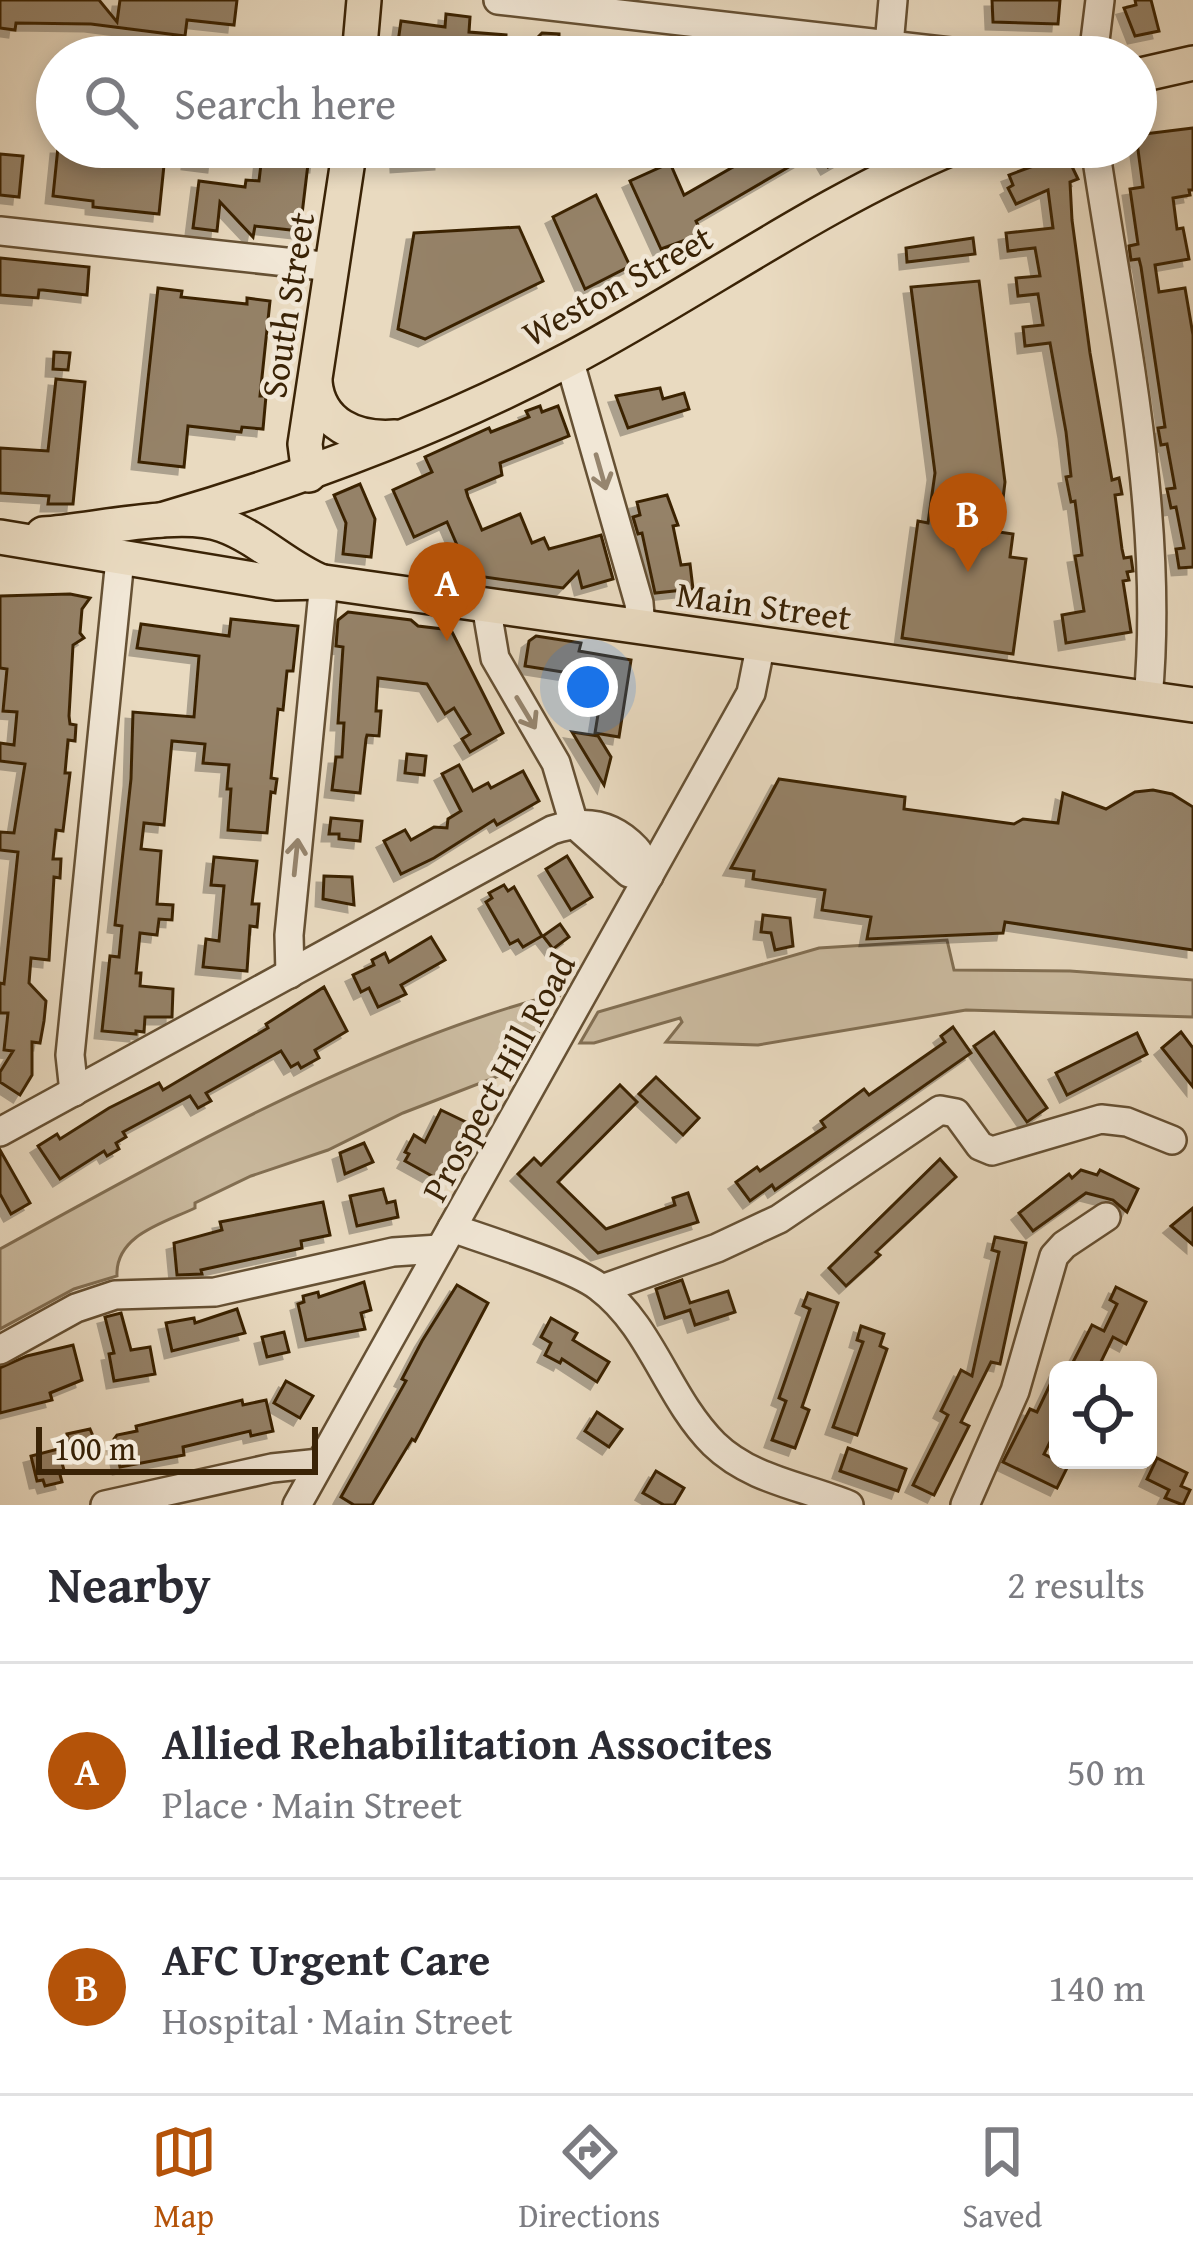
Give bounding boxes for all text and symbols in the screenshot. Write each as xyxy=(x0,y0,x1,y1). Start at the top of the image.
search box xyxy=(36,36,1157,168)
icon: search xyxy=(78,69,144,135)
text: Search here xyxy=(174,70,396,135)
street label: South Street xyxy=(246,208,327,402)
street label: Weston Street xyxy=(512,210,722,359)
one-way arrow xyxy=(592,452,614,490)
pin: B xyxy=(929,473,1007,572)
pin: A xyxy=(408,542,486,641)
street label: Main Street xyxy=(673,566,855,643)
your location xyxy=(558,657,618,717)
one-way arrow xyxy=(514,695,538,729)
one-way arrow xyxy=(286,838,308,877)
street label: Prospect Hill Road xyxy=(407,943,588,1211)
map controls xyxy=(1049,1361,1157,1469)
button: locate xyxy=(1049,1361,1157,1469)
scale bar xyxy=(36,1421,318,1474)
text: 100 m xyxy=(54,1424,136,1472)
text: Nearby xyxy=(48,1546,211,1621)
text: 2 results xyxy=(1007,1555,1145,1612)
text: Allied Rehabilitation Assocites xyxy=(162,1710,773,1775)
text: A xyxy=(75,1742,99,1799)
text: 50 m xyxy=(1067,1742,1145,1799)
text: Place · Main Street xyxy=(162,1775,462,1832)
text: AFC Urgent Care xyxy=(162,1926,490,1991)
text: B xyxy=(75,1958,99,2015)
text: 140 m xyxy=(1048,1958,1145,2015)
text: Hospital · Main Street xyxy=(162,1991,513,2048)
tab: Map xyxy=(151,2119,217,2239)
tab: Directions xyxy=(519,2119,660,2239)
tab: Saved xyxy=(962,2119,1042,2239)

